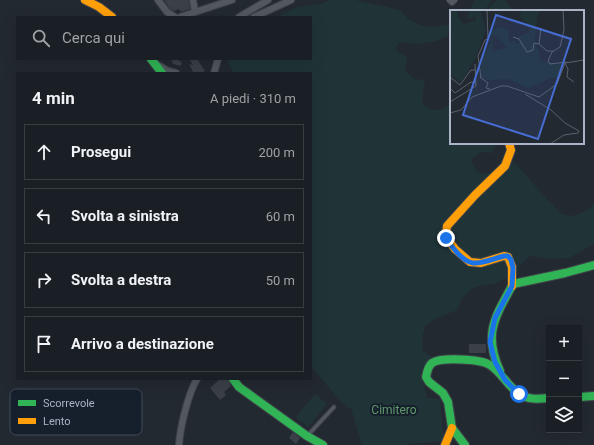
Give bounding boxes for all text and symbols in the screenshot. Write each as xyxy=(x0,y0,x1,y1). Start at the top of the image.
inset map xyxy=(450,10,584,144)
search box xyxy=(16,16,312,60)
icon: search xyxy=(30,27,52,49)
text: Cerca qui xyxy=(62,29,125,47)
text: 4 min xyxy=(32,88,75,108)
text: A piedi · 310 m xyxy=(210,91,296,106)
icon: ahead xyxy=(33,141,55,163)
text: Prosegui xyxy=(71,143,131,161)
text: 200 m xyxy=(258,145,295,160)
icon: left xyxy=(33,205,55,227)
text: Svolta a sinistra xyxy=(71,207,179,225)
text: 60 m xyxy=(266,209,295,224)
route end xyxy=(437,229,455,247)
icon: right xyxy=(33,269,55,291)
text: Svolta a destra xyxy=(71,271,171,289)
text: 50 m xyxy=(266,273,295,288)
map controls xyxy=(546,325,582,433)
button: + xyxy=(546,325,582,361)
icon: arrive xyxy=(33,333,55,355)
text: Arrivo a destinazione xyxy=(71,335,214,353)
button: − xyxy=(546,361,582,397)
route start xyxy=(510,385,528,403)
legend xyxy=(10,389,142,435)
text: Scorrevole xyxy=(43,397,95,410)
button: layers xyxy=(546,397,582,433)
park label: Cimitero xyxy=(371,403,417,417)
text: Lento xyxy=(43,415,71,428)

